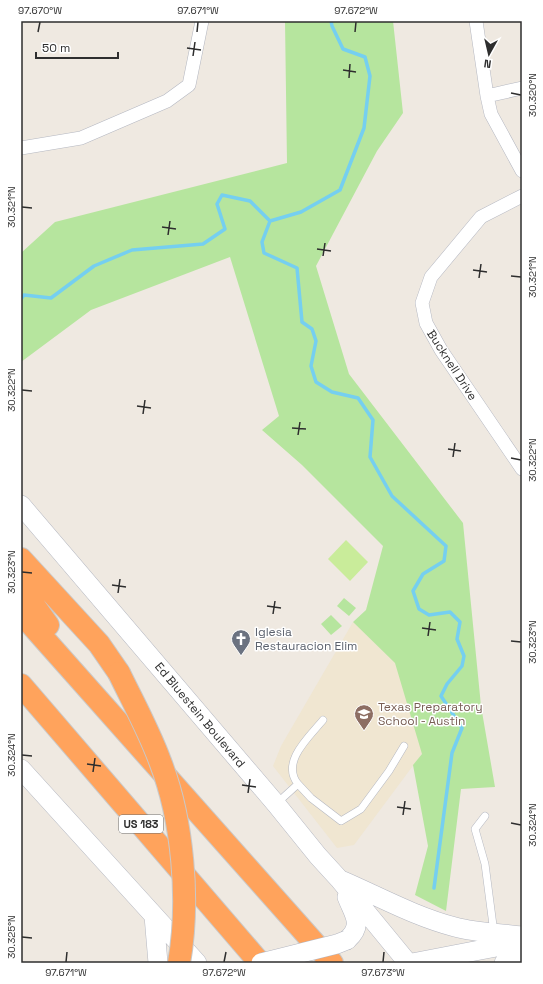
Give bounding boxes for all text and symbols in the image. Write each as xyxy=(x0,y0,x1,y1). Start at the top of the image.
text: 97.670°W xyxy=(18,4,62,17)
text: 97.671°W xyxy=(177,4,219,17)
text: 97.672°W xyxy=(334,4,378,17)
scale bar xyxy=(36,34,118,60)
north arrow xyxy=(469,34,509,74)
text: 50 m xyxy=(42,40,70,56)
text: N xyxy=(483,56,492,71)
text: 30.320°N xyxy=(526,73,539,117)
text: 30.321°N xyxy=(5,186,18,228)
text: 30.321°N xyxy=(526,256,539,298)
street label: Bucknell Drive xyxy=(423,327,481,403)
text: 30.322°N xyxy=(5,368,18,412)
text: 30.322°N xyxy=(526,438,539,482)
text: 30.323°N xyxy=(5,550,18,594)
text: 30.323°N xyxy=(526,620,539,664)
place label: Iglesia Restauracion Elim xyxy=(255,624,357,654)
church icon: Iglesia Restauracion Elim xyxy=(230,628,252,656)
street label: Ed Bluestein Boulevard xyxy=(151,659,249,771)
place label: Texas Preparatory School - Austin xyxy=(378,699,482,729)
school or university icon: Texas Preparatory School - Austin xyxy=(353,703,375,731)
text: 30.324°N xyxy=(5,733,18,777)
text: 30.324°N xyxy=(526,803,539,847)
road number: US 183 xyxy=(119,815,163,833)
text: 30.325°N xyxy=(5,915,18,959)
text: 97.671°W xyxy=(45,966,87,979)
text: 97.672°W xyxy=(202,966,246,979)
text: 97.673°W xyxy=(361,966,405,979)

